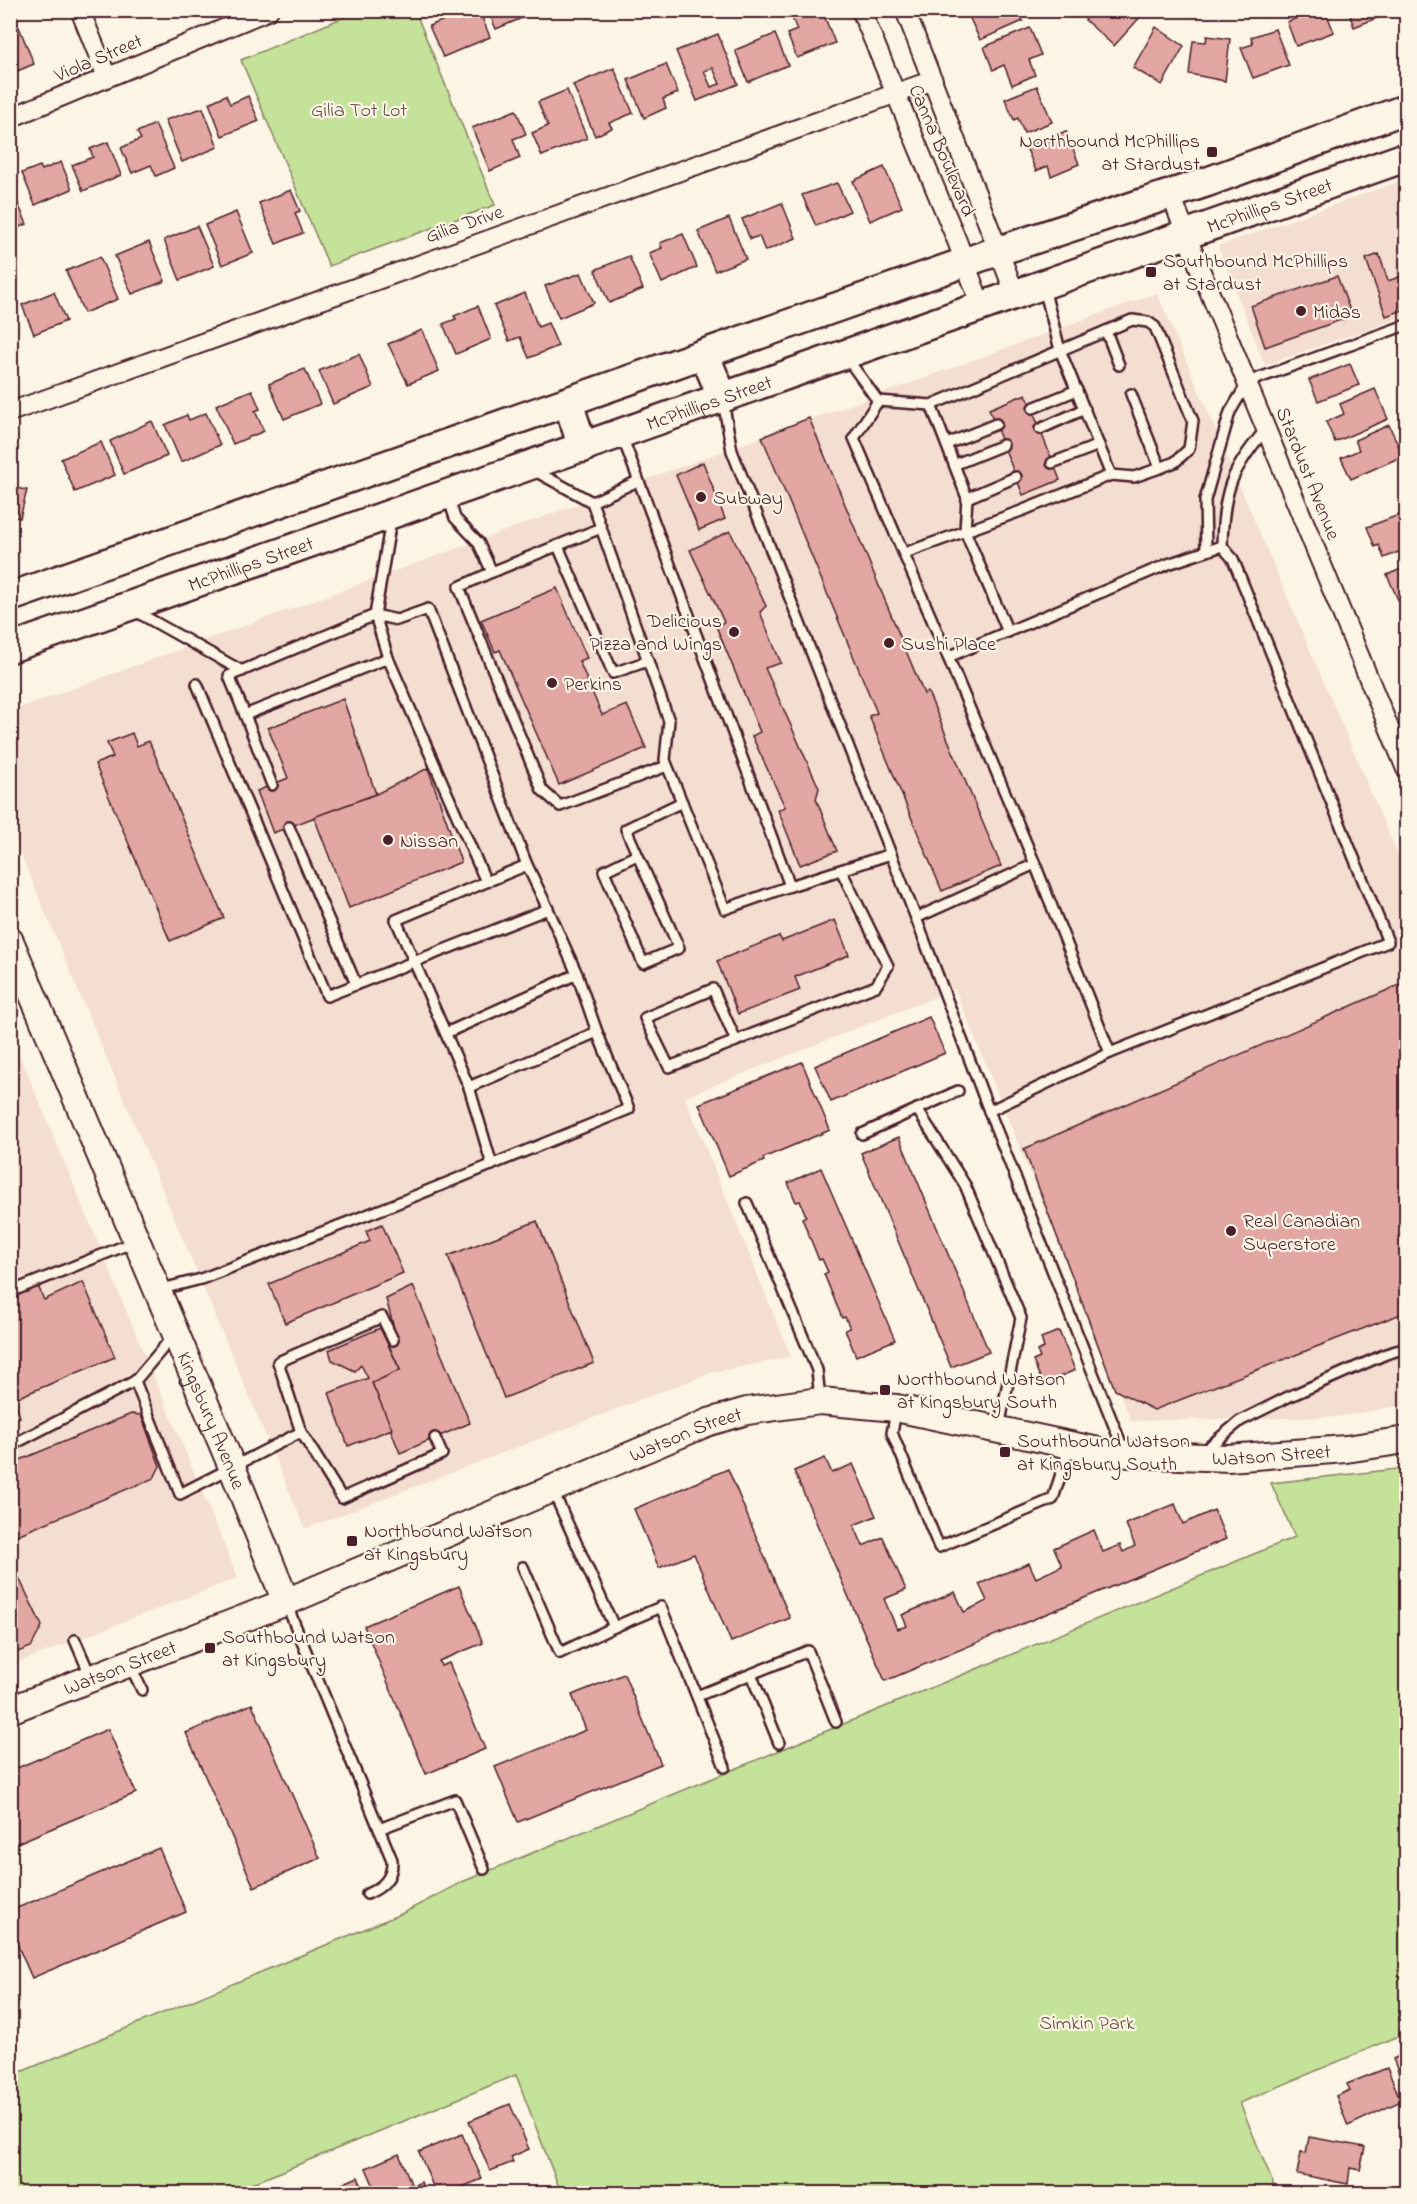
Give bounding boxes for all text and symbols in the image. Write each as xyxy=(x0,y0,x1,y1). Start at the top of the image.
street label: Viola Street xyxy=(49,28,148,91)
street label: Canna Boulevard xyxy=(900,80,982,221)
park label: Gilia Tot Lot xyxy=(311,97,407,126)
place label: Northbound McPhillips at Stardust xyxy=(1019,128,1200,180)
marker: Northbound McPhillips at Stardust xyxy=(1205,145,1219,159)
street label: McPhillips Street xyxy=(1203,172,1337,243)
street label: Gilia Drive xyxy=(422,199,508,252)
place label: Southbound McPhillips at Stardust xyxy=(1163,248,1348,300)
marker: Southbound McPhillips at Stardust xyxy=(1144,265,1158,279)
place label: Midas xyxy=(1313,299,1361,328)
marker: Midas xyxy=(1294,304,1308,318)
street label: McPhillips Street xyxy=(643,369,777,440)
street label: Stardust Avenue xyxy=(1267,403,1347,545)
place label: Subway xyxy=(713,485,783,514)
marker: Subway xyxy=(694,490,708,504)
street label: McPhillips Street xyxy=(185,530,318,601)
place label: Delicious Pizza and Wings xyxy=(589,608,722,661)
marker: Delicious Pizza and Wings xyxy=(727,625,741,639)
place label: Sushi Place xyxy=(901,631,996,660)
marker: Sushi Place xyxy=(882,636,896,650)
place label: Perkins xyxy=(564,671,622,700)
marker: Perkins xyxy=(545,676,559,690)
place label: Nissan xyxy=(400,828,458,857)
marker: Nissan xyxy=(381,833,395,847)
place label: Real Canadian Superstore xyxy=(1243,1208,1360,1260)
marker: Real Canadian Superstore xyxy=(1224,1224,1238,1238)
street label: Kingsbury Avenue xyxy=(168,1348,251,1494)
place label: Northbound Watson at Kingsbury South xyxy=(897,1366,1065,1419)
marker: Northbound Watson at Kingsbury South xyxy=(878,1383,892,1397)
street label: Watson Street xyxy=(626,1401,746,1471)
place label: Southbound Watson at Kingsbury South xyxy=(1017,1428,1190,1481)
street label: Watson Street xyxy=(1211,1438,1332,1475)
marker: Southbound Watson at Kingsbury South xyxy=(998,1445,1012,1459)
place label: Northbound Watson at Kingsbury xyxy=(364,1518,532,1571)
marker: Northbound Watson at Kingsbury xyxy=(345,1534,359,1548)
place label: Southbound Watson at Kingsbury xyxy=(222,1624,395,1677)
street label: Watson Street xyxy=(60,1634,182,1705)
marker: Southbound Watson at Kingsbury xyxy=(203,1641,217,1655)
park label: Simkin Park xyxy=(1039,2010,1135,2039)

